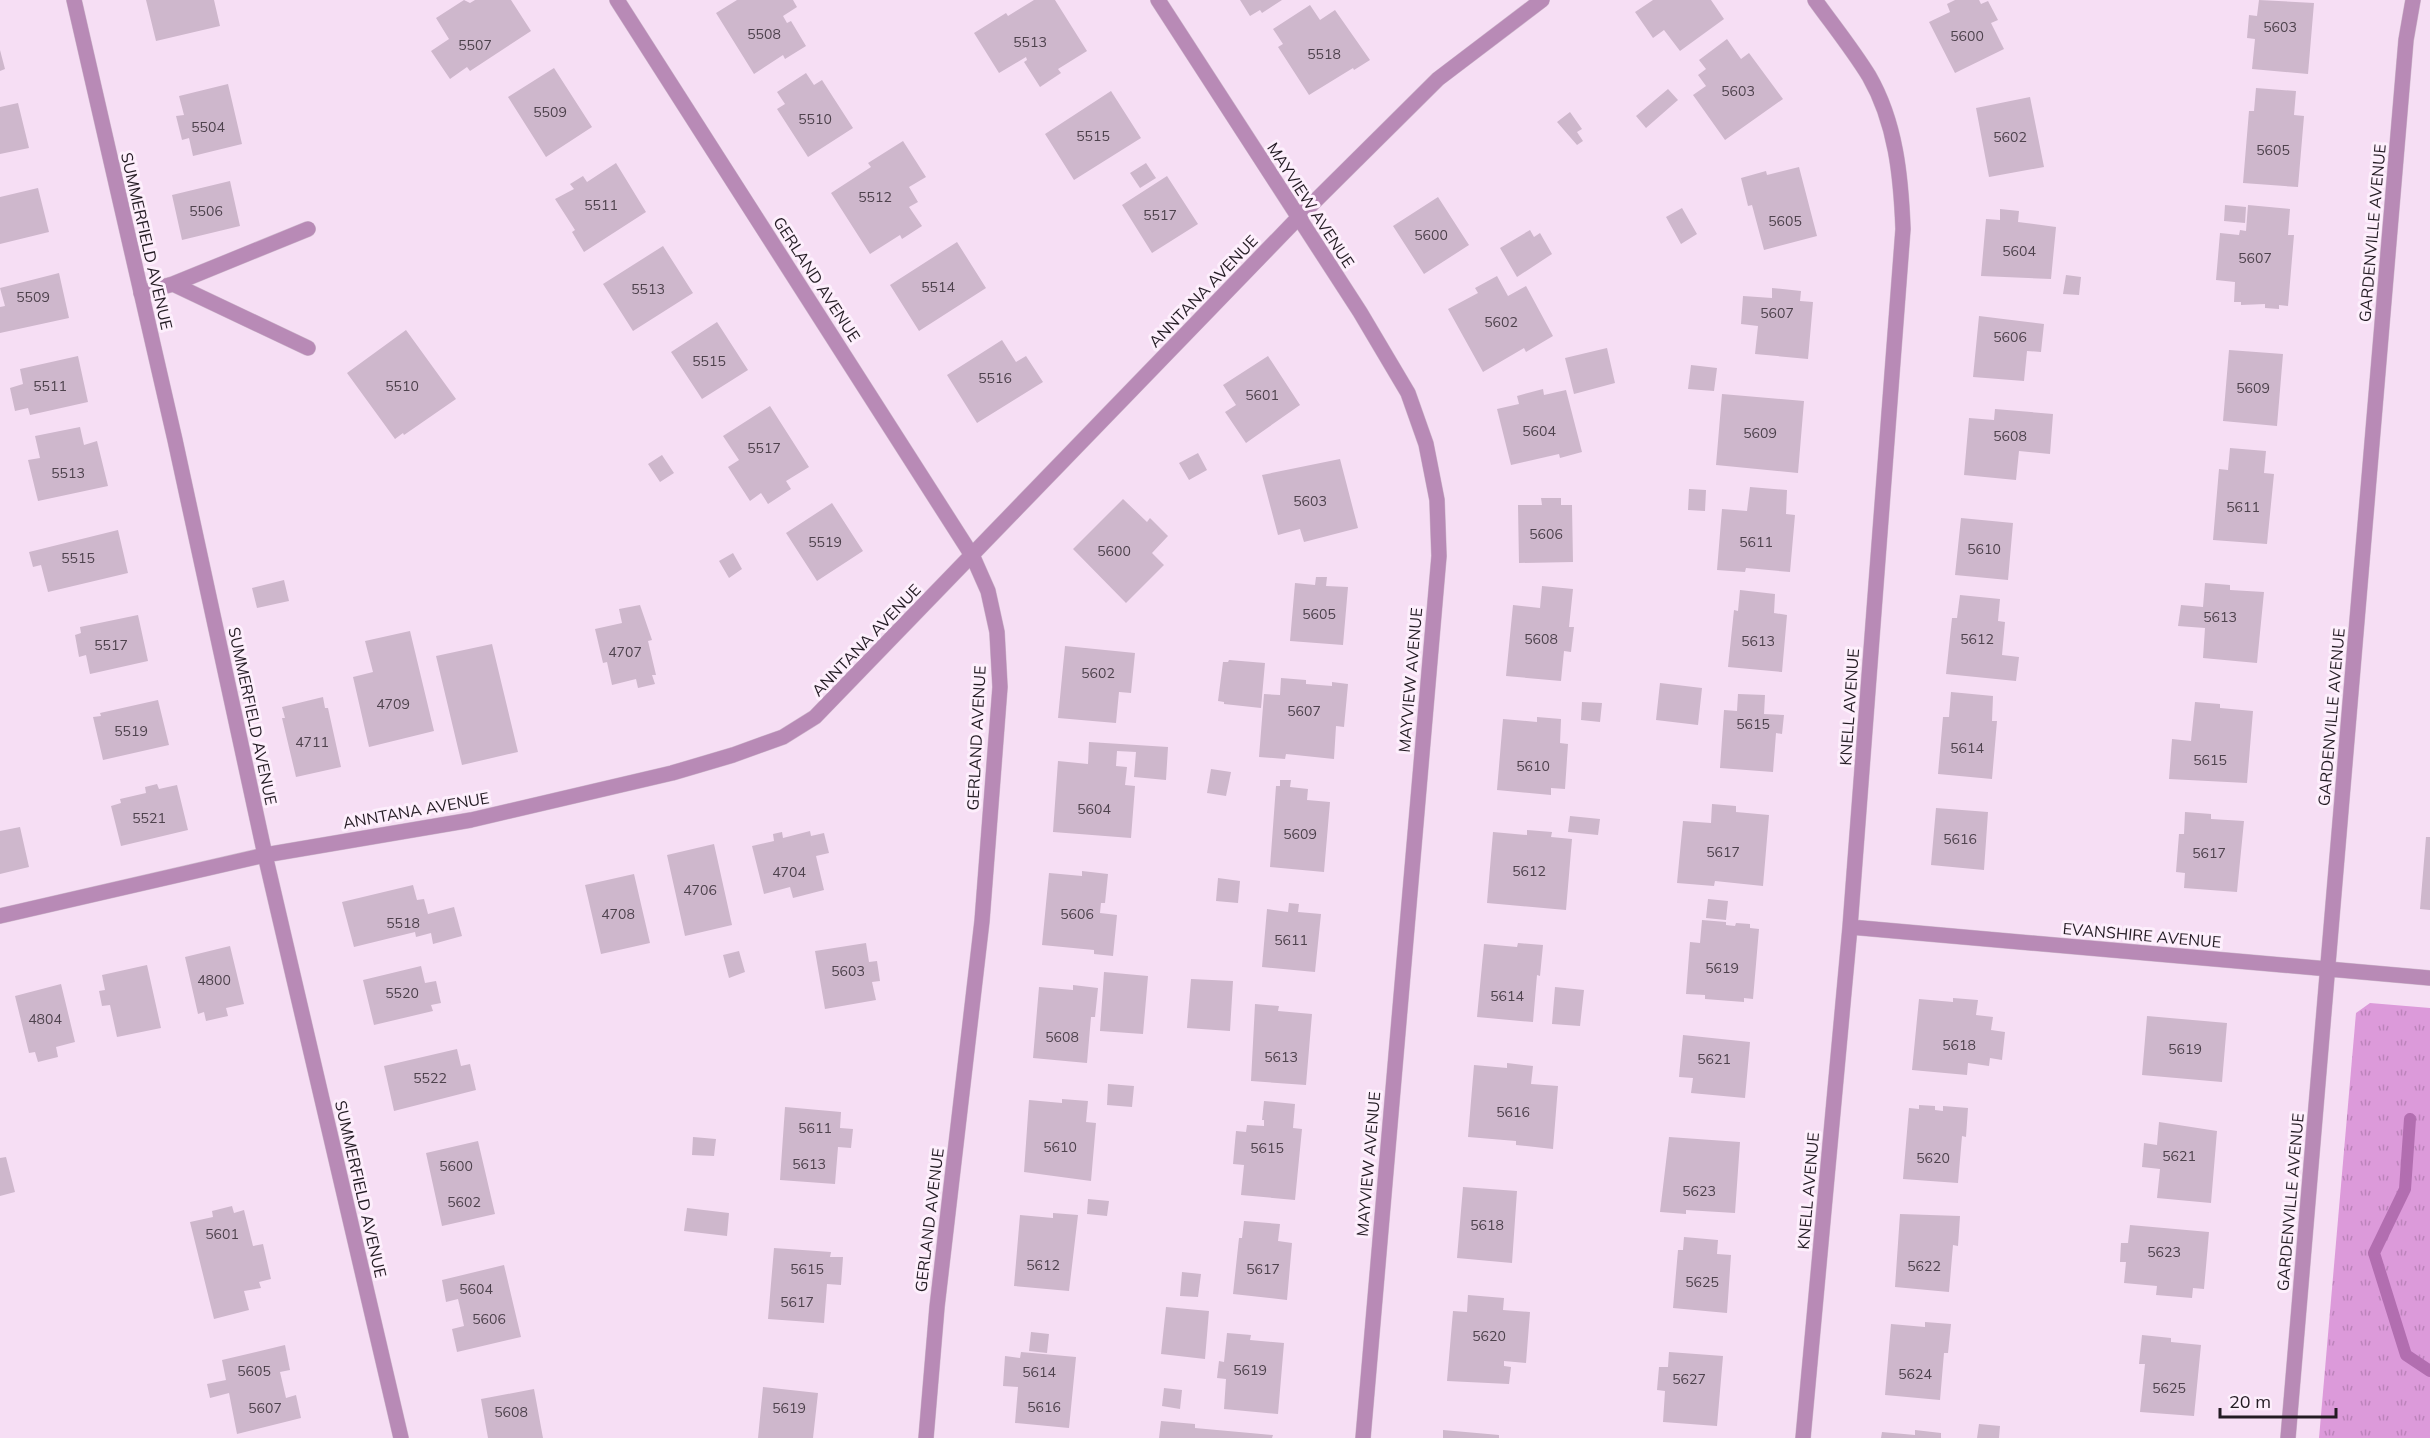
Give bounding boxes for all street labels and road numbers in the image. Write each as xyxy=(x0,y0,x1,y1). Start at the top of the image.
street label: MAYVIEW AVENUE xyxy=(1263,139,1359,271)
street label: GARDENVILLE AVENUE xyxy=(2354,143,2390,323)
street label: SUMMERFIELD AVENUE xyxy=(117,150,177,332)
street label: GERLAND AVENUE xyxy=(769,213,865,345)
street label: ANNTANA AVENUE xyxy=(1144,231,1262,351)
street label: ANNTANA AVENUE xyxy=(807,580,925,700)
street label: MAYVIEW AVENUE xyxy=(1394,607,1426,753)
street label: SUMMERFIELD AVENUE xyxy=(224,625,282,807)
street label: GARDENVILLE AVENUE xyxy=(2313,627,2349,807)
street label: KNELL AVENUE xyxy=(1835,648,1863,766)
street label: GERLAND AVENUE xyxy=(962,665,990,811)
street label: ANNTANA AVENUE xyxy=(341,787,491,833)
street label: EVANSHIRE AVENUE xyxy=(2062,918,2222,952)
street label: MAYVIEW AVENUE xyxy=(1352,1091,1384,1237)
street label: SUMMERFIELD AVENUE xyxy=(331,1098,391,1280)
street label: GARDENVILLE AVENUE xyxy=(2272,1112,2308,1292)
street label: KNELL AVENUE xyxy=(1793,1132,1823,1250)
street label: GERLAND AVENUE xyxy=(910,1147,948,1293)

